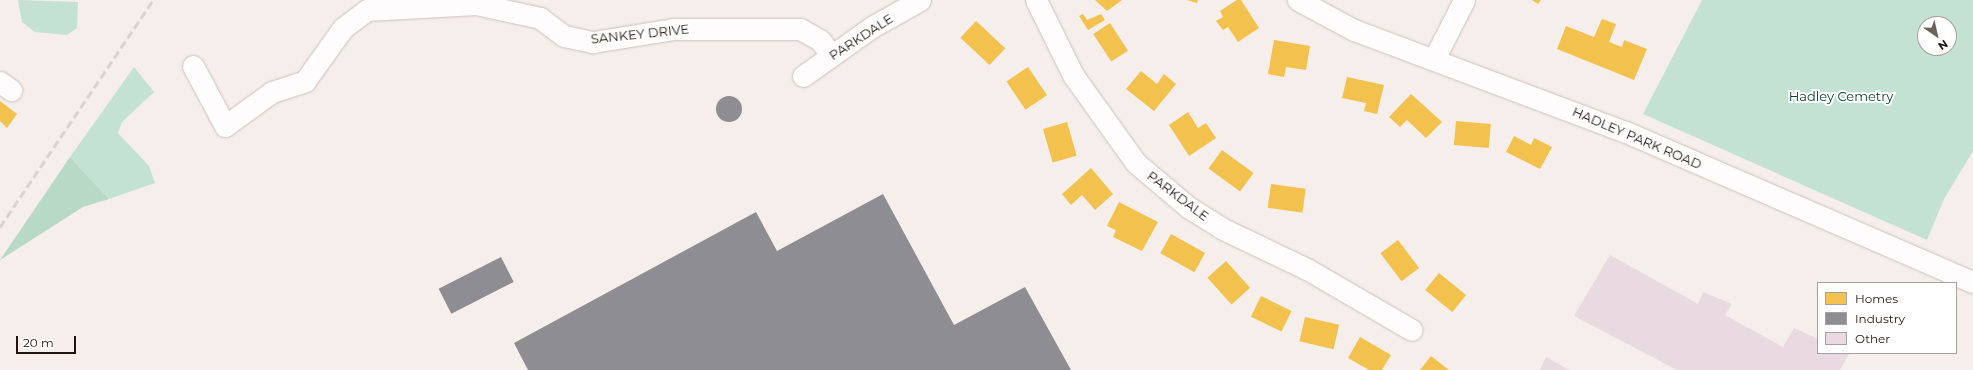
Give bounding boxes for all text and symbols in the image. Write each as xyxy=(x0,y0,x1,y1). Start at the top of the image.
street label: PARKDALE xyxy=(826,11,896,63)
north arrow xyxy=(1917,16,1957,56)
street label: SANKEY DRIVE xyxy=(590,21,690,47)
text: N xyxy=(1936,37,1951,53)
park label: Hadley Cemetry xyxy=(1789,88,1893,104)
street label: HADLEY PARK ROAD xyxy=(1570,104,1704,172)
street label: PARKDALE xyxy=(1144,168,1212,224)
legend xyxy=(1817,282,1957,354)
text: Homes xyxy=(1855,291,1898,306)
text: Industry xyxy=(1855,311,1905,326)
scale bar xyxy=(18,328,78,354)
text: Other xyxy=(1855,331,1890,346)
text: 20 m xyxy=(23,335,54,350)

